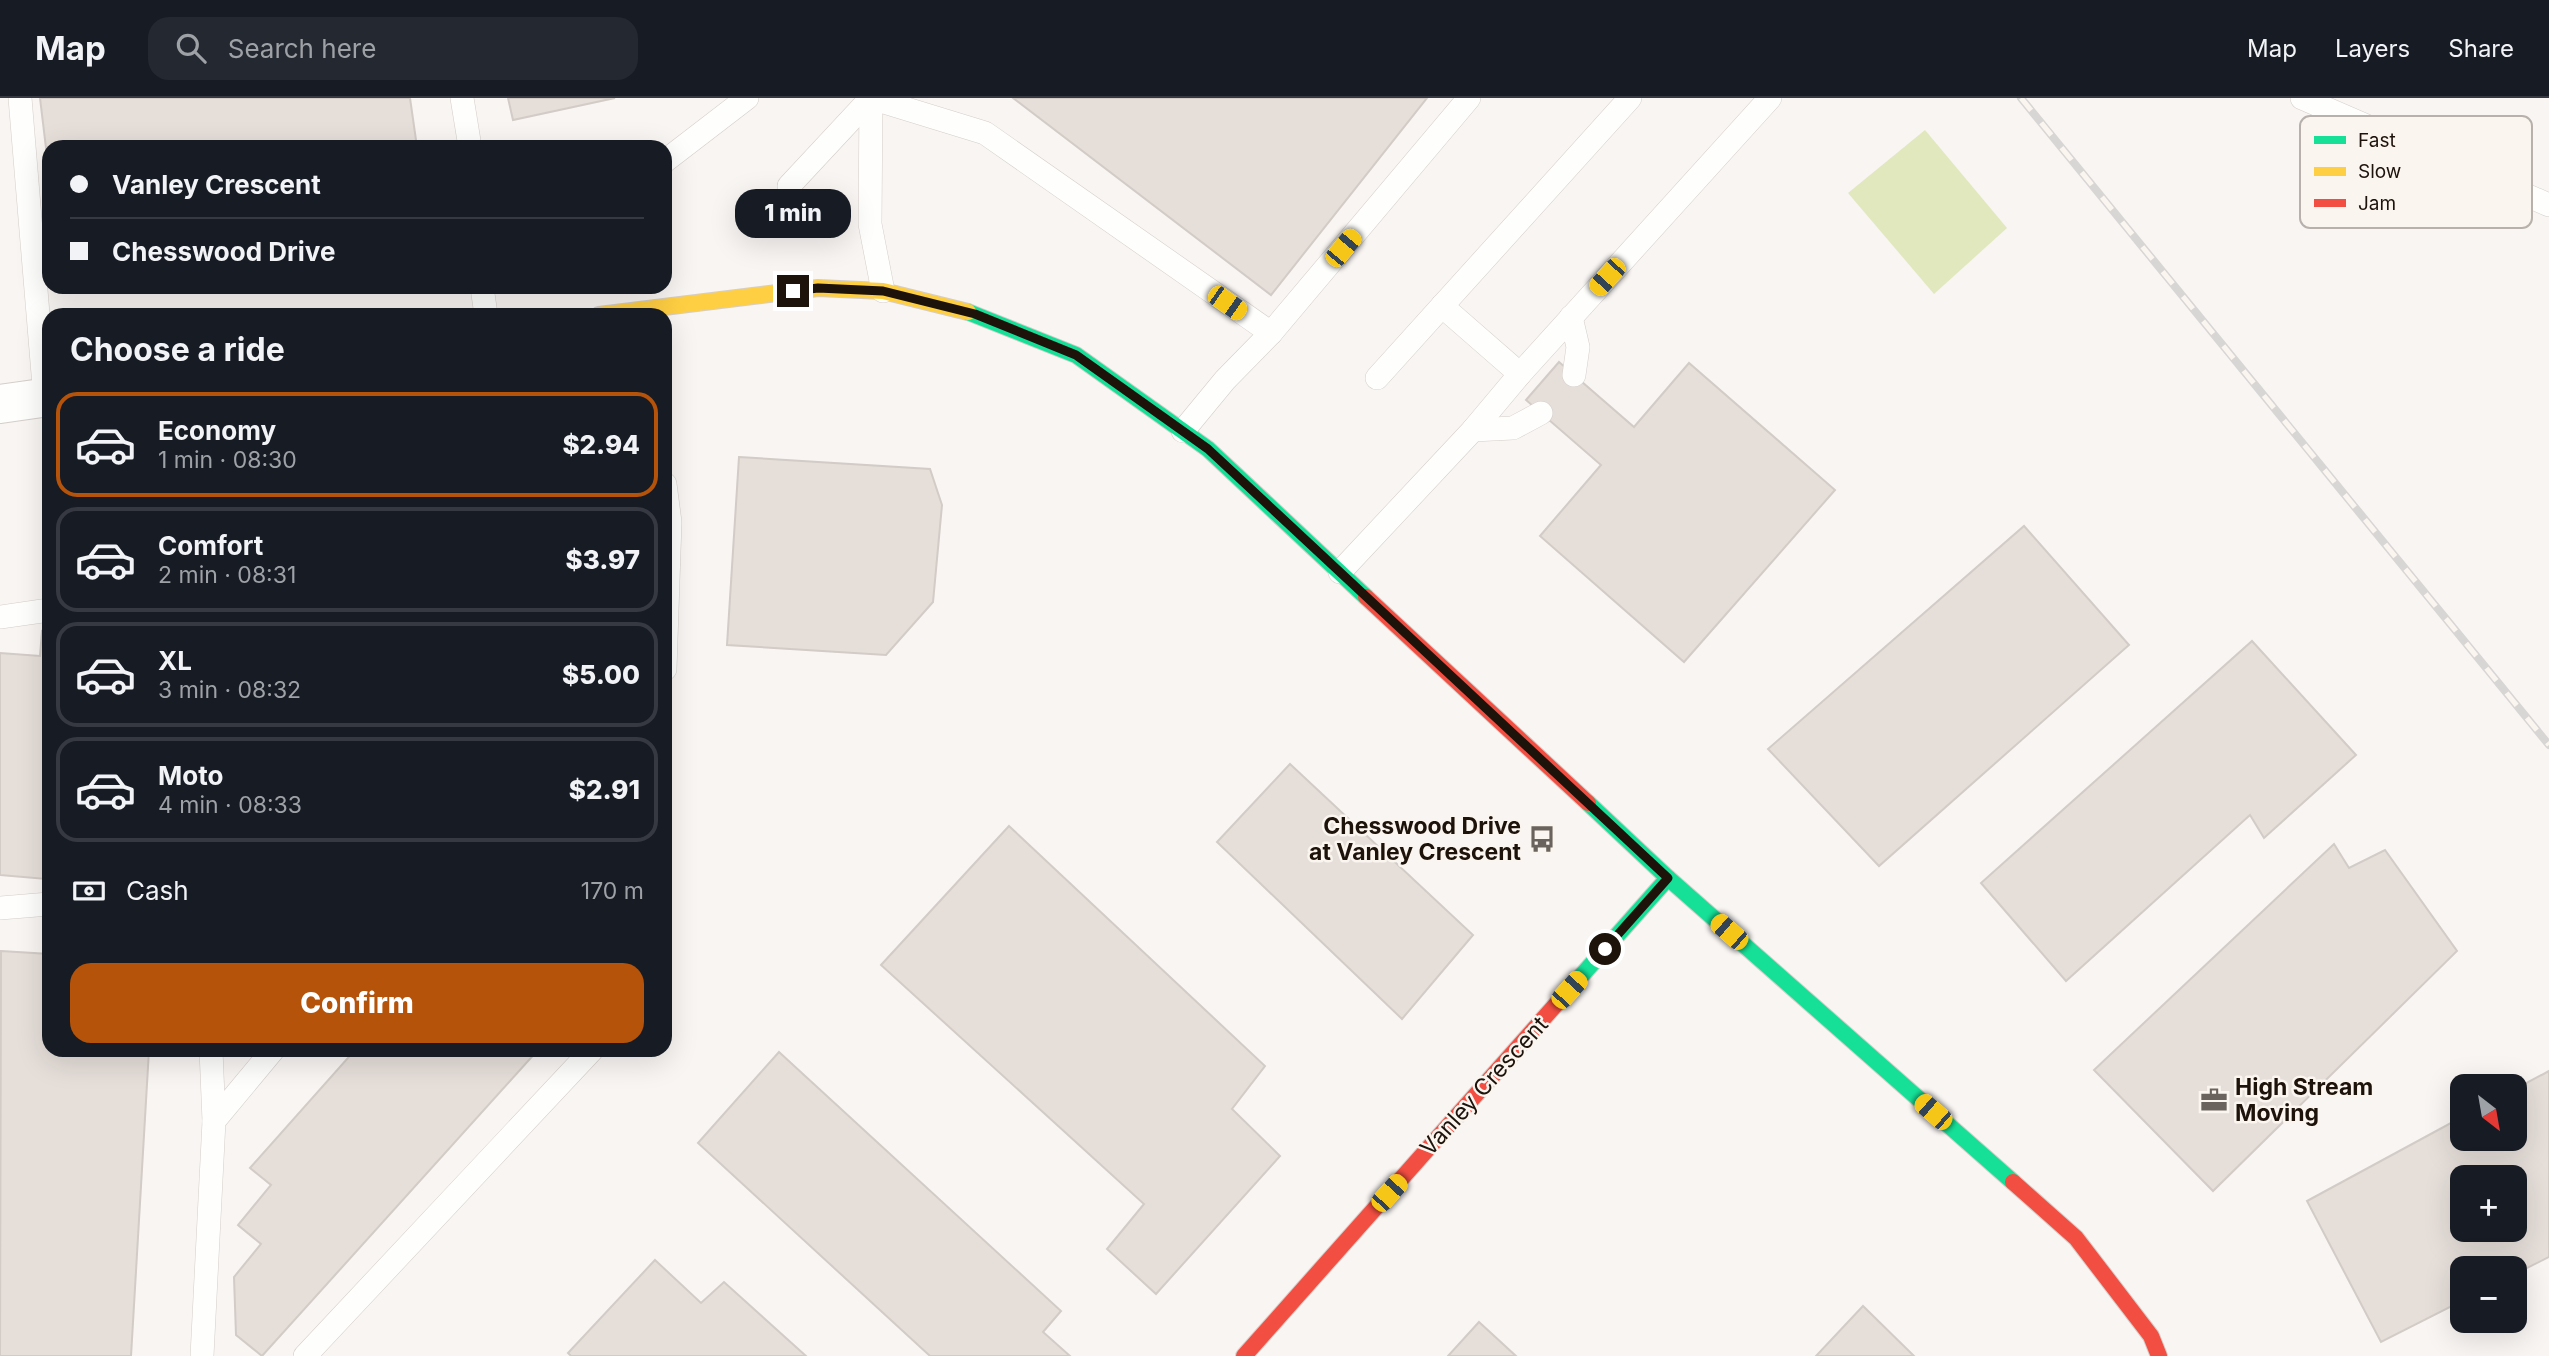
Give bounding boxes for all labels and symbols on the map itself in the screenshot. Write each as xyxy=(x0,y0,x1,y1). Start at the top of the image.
legend xyxy=(2300,116,2532,228)
text: Fast xyxy=(2358,129,2396,152)
text: Slow xyxy=(2358,160,2401,183)
callout: 1 min xyxy=(735,190,851,238)
text: Jam xyxy=(2358,192,2396,215)
car xyxy=(1322,225,1365,271)
car xyxy=(1586,254,1629,300)
route end xyxy=(777,275,809,307)
car xyxy=(1204,282,1251,324)
place label: Chesswood Drive at Vanley Crescent xyxy=(1309,812,1522,866)
bus stop icon: Chesswood Drive at Vanley Crescent xyxy=(1527,824,1557,854)
car xyxy=(1707,910,1752,954)
route start xyxy=(1589,933,1621,965)
car xyxy=(1548,967,1591,1013)
street label: Vanley Crescent xyxy=(1414,1010,1554,1161)
place label: High Stream Moving xyxy=(2235,1073,2373,1127)
north arrow xyxy=(2450,1074,2527,1152)
office icon: High Stream Moving xyxy=(2199,1085,2229,1115)
car xyxy=(1911,1090,1956,1134)
car xyxy=(1368,1170,1411,1216)

